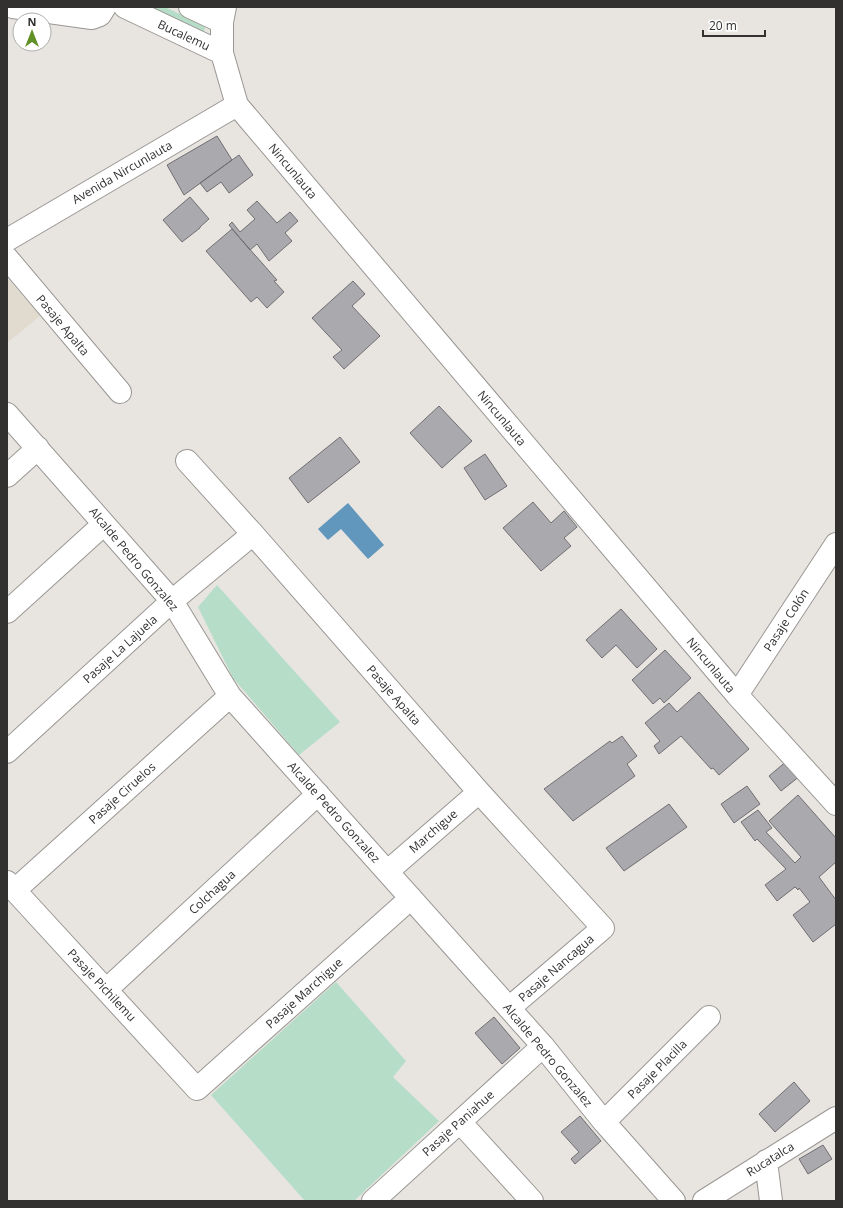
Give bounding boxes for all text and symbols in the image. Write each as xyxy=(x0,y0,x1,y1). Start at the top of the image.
north arrow xyxy=(12,12,52,52)
scale bar xyxy=(703,12,765,38)
text: N xyxy=(28,14,36,29)
street label: Bucalemu xyxy=(155,16,213,54)
text: 20 m xyxy=(709,17,737,34)
street label: Avenida Nircunlauta xyxy=(69,136,175,208)
street label: Nincunlauta xyxy=(265,140,321,202)
street label: Pasaje Apalta xyxy=(32,291,94,359)
street label: Nincunlauta xyxy=(474,387,530,449)
street label: Alcalde Pedro Gonzalez xyxy=(85,503,183,615)
street label: Pasaje Colón xyxy=(759,585,813,655)
street label: Pasaje La Lajuela xyxy=(79,611,161,687)
street label: Nincunlauta xyxy=(683,634,739,696)
street label: Pasaje Apalta xyxy=(363,661,425,729)
street label: Pasaje Ciruelos xyxy=(85,758,159,828)
street label: Alcalde Pedro Gonzalez xyxy=(284,758,384,867)
street label: Marchigue xyxy=(405,805,461,857)
street label: Colchagua xyxy=(185,866,239,918)
street label: Pasaje Nancagua xyxy=(515,930,597,1006)
street label: Pasaje Pichilemu xyxy=(64,945,140,1025)
street label: Pasaje Marchigue xyxy=(262,954,346,1032)
street label: Alcalde Pedro Gonzalez xyxy=(499,999,597,1111)
street label: Pasaje Placilla xyxy=(624,1036,690,1102)
street label: Pasaje Paniahue xyxy=(418,1086,498,1160)
street label: Rucatalca xyxy=(743,1138,797,1180)

